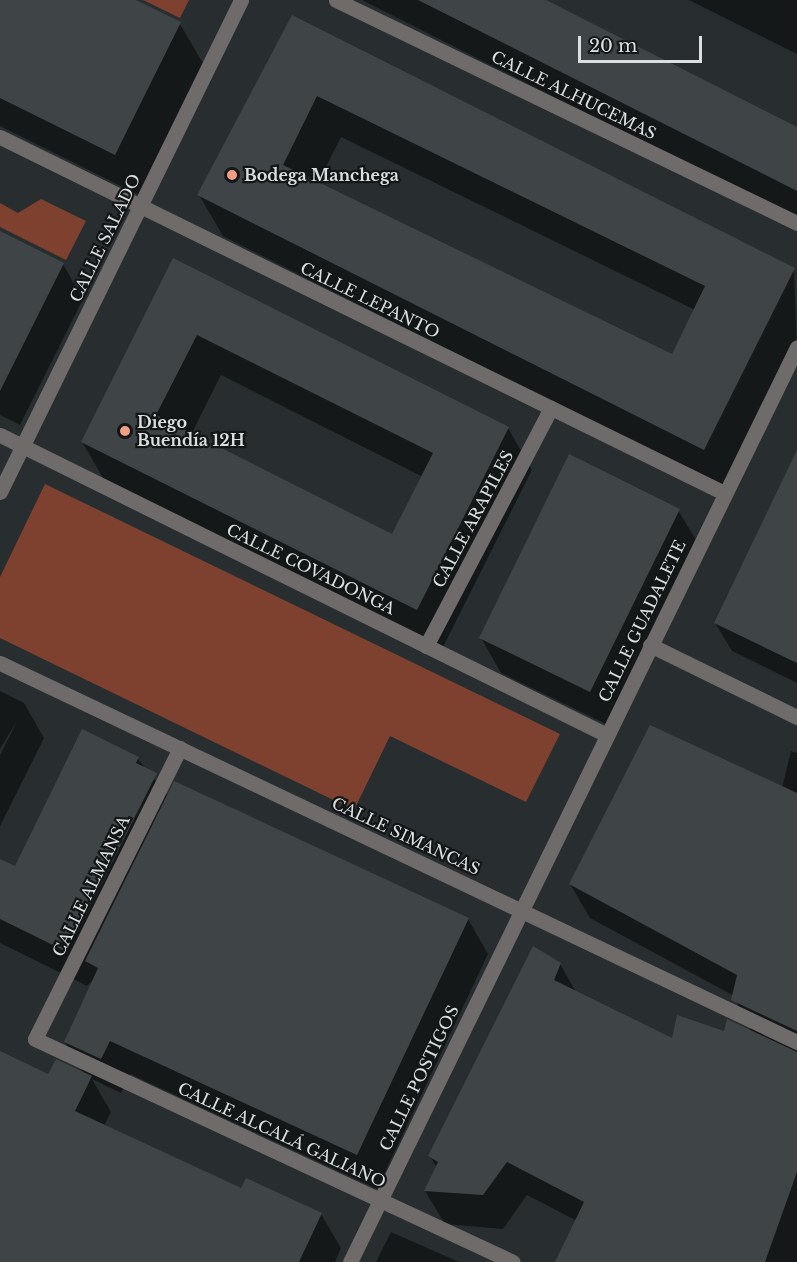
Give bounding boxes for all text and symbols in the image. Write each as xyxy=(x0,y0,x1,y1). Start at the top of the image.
scale bar xyxy=(581,24,706,62)
text: 20 m xyxy=(589,35,637,57)
street label: CALLE ALHUCEMAS xyxy=(488,47,660,143)
place label: Bodega Manchega xyxy=(244,165,399,185)
marker: Bodega Manchega xyxy=(225,168,239,182)
street label: CALLE SALADO xyxy=(66,171,144,305)
street label: CALLE LEPANTO xyxy=(297,258,443,342)
place label: Diego Buendía 12H xyxy=(137,412,245,450)
marker: Diego Buendía 12H xyxy=(118,424,132,438)
street label: CALLE ARAPILES xyxy=(429,447,517,591)
street label: CALLE COVADONGA xyxy=(224,520,398,618)
street label: CALLE GUADALETE xyxy=(594,537,690,705)
street label: CALLE SIMANCAS xyxy=(329,793,483,879)
street label: CALLE ALMANSA xyxy=(48,812,134,960)
street label: CALLE POSTIGOS xyxy=(375,1002,463,1154)
street label: CALLE ALCALÁ GALIANO xyxy=(174,1078,390,1192)

